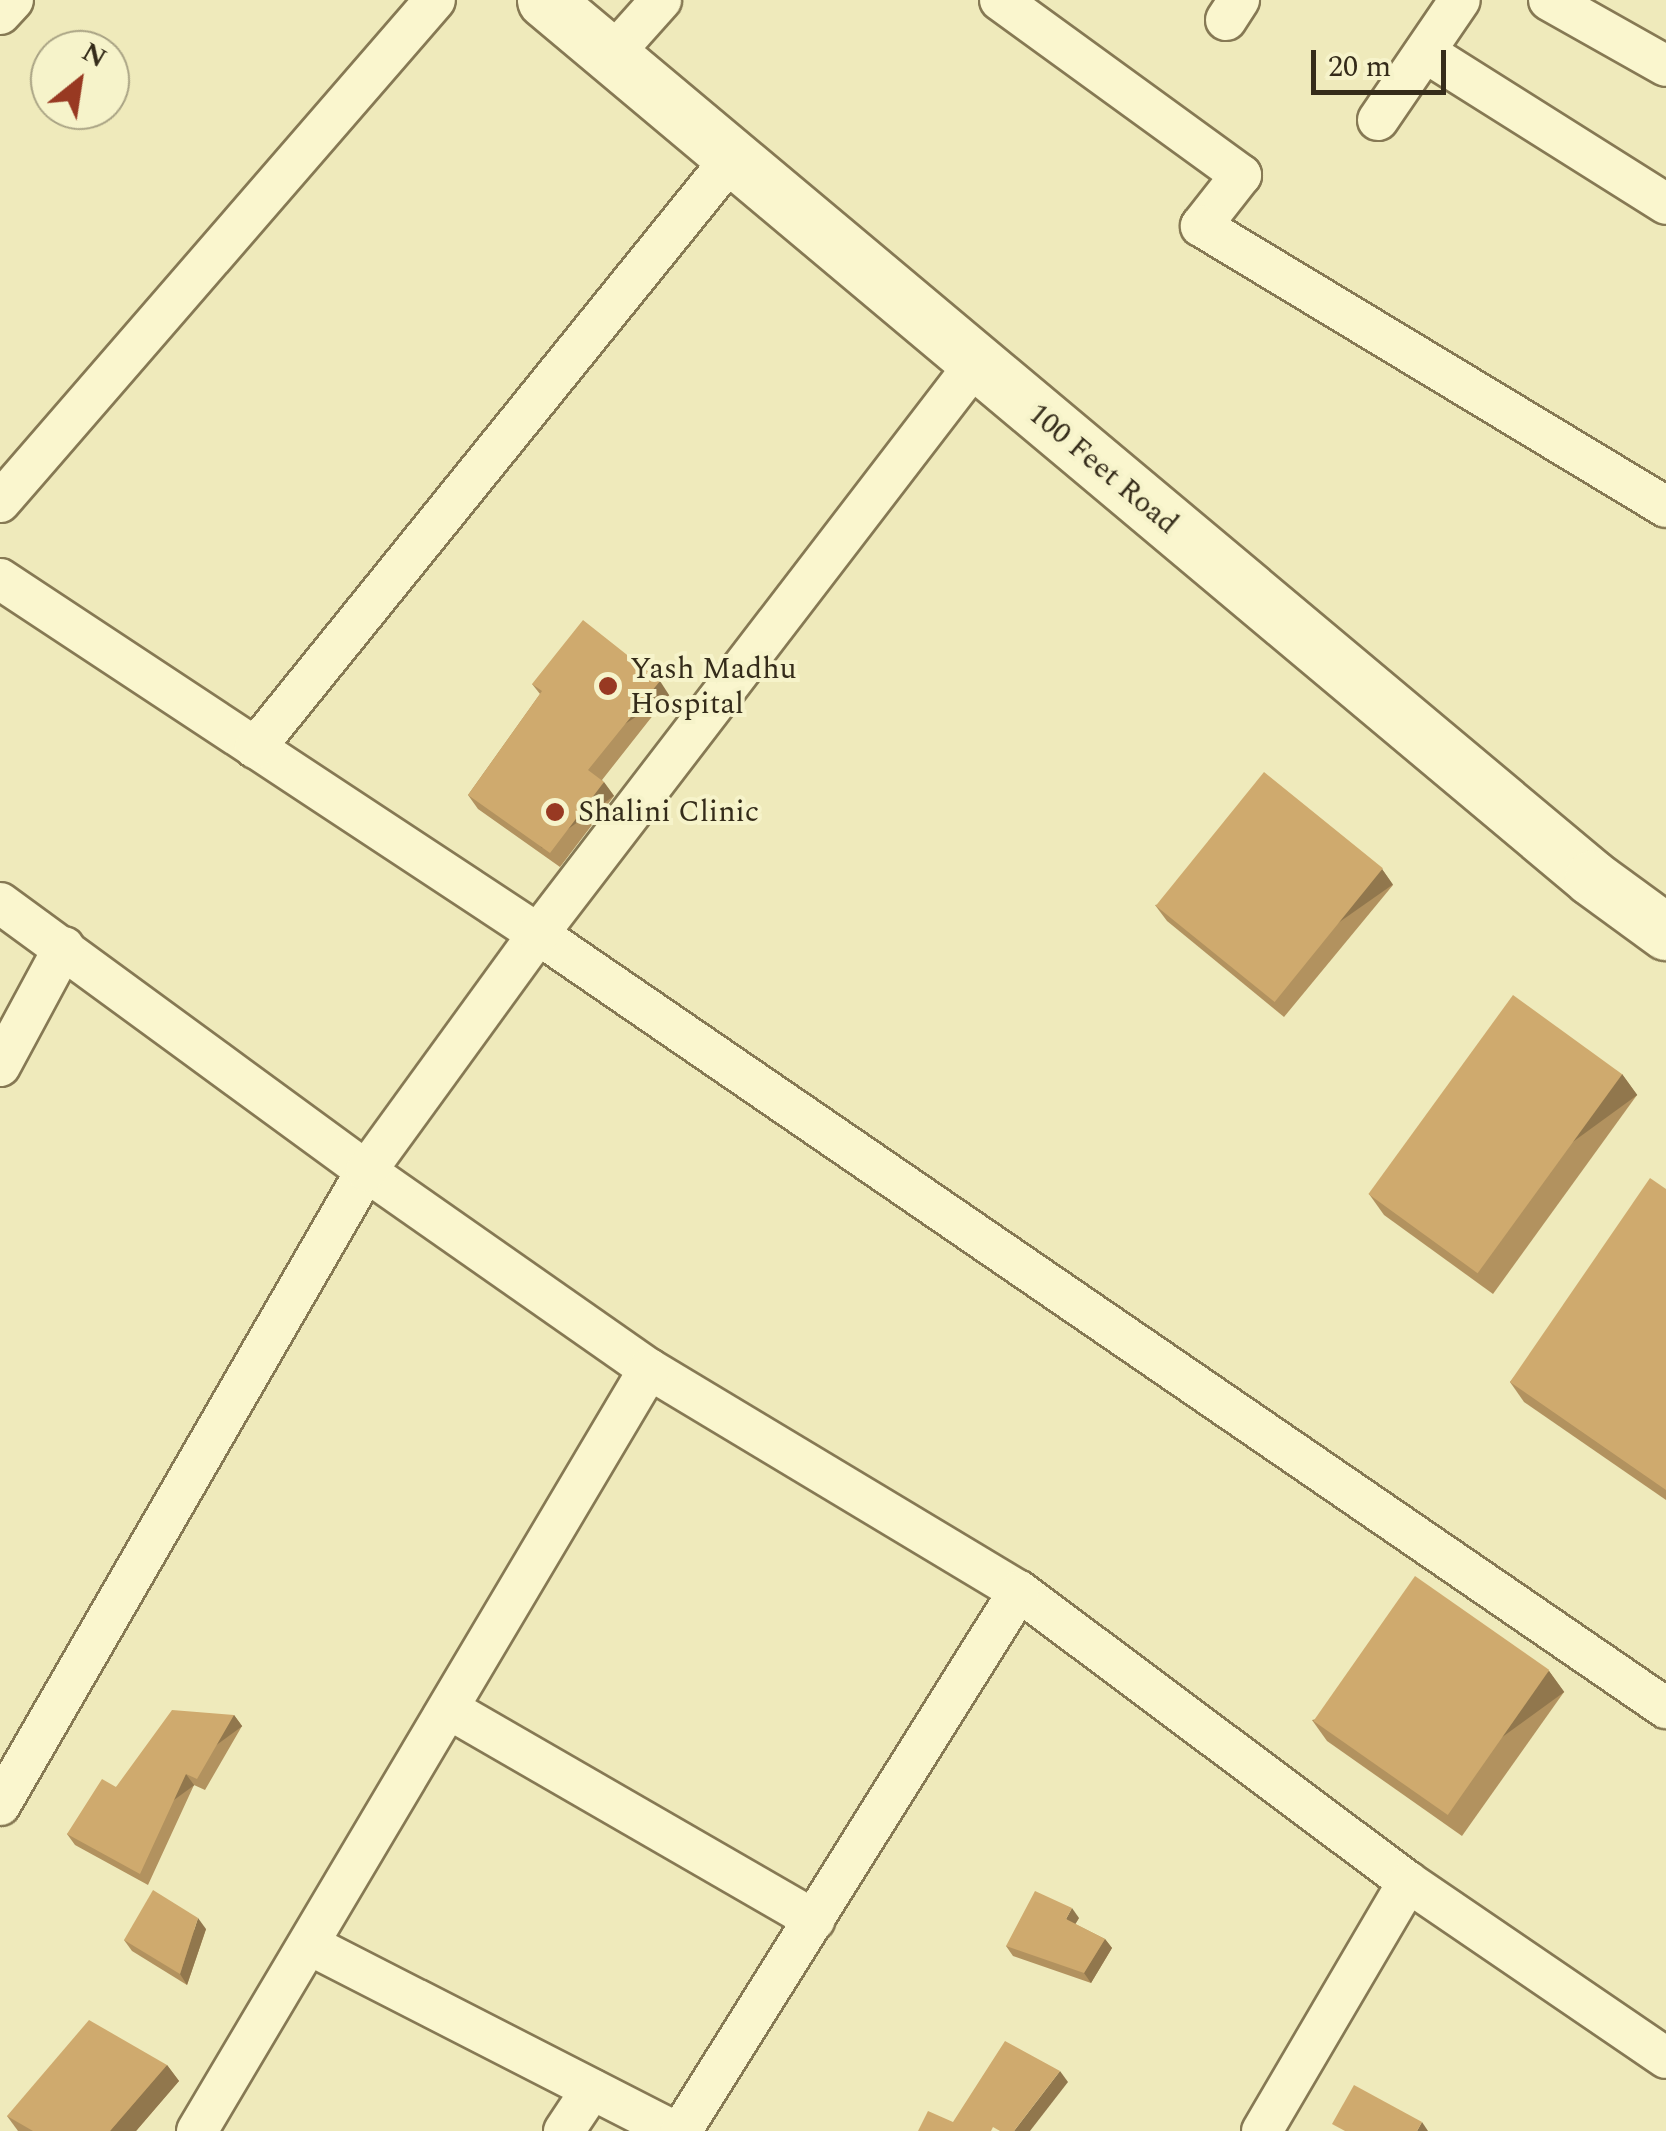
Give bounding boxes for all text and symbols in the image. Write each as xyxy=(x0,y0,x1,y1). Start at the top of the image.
north arrow xyxy=(30,30,130,130)
scale bar xyxy=(1316,30,1451,92)
text: N xyxy=(74,31,115,80)
text: 20 m xyxy=(1328,44,1391,90)
street label: 100 Feet Road xyxy=(1021,396,1185,542)
place label: Yash Madhu Hospital xyxy=(630,651,797,722)
marker: Yash Madhu Hospital xyxy=(595,673,621,699)
place label: Shalini Clinic xyxy=(578,794,759,830)
marker: Shalini Clinic xyxy=(542,799,568,825)

